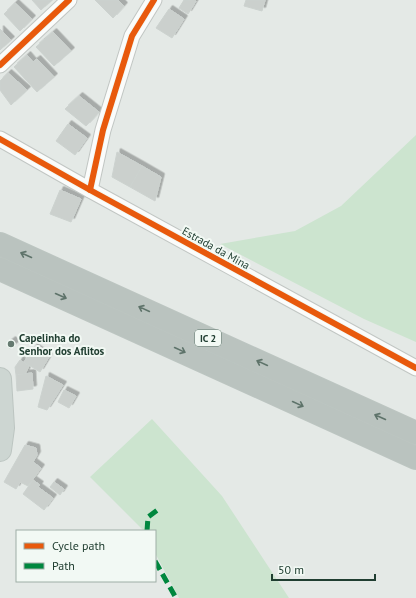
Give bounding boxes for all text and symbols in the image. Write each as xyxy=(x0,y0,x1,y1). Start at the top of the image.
street label: Estrada da Mina xyxy=(180,224,252,272)
one-way arrow xyxy=(20,251,32,258)
one-way arrow xyxy=(55,293,67,301)
one-way arrow xyxy=(138,305,150,312)
road number: IC 2 xyxy=(195,330,221,346)
place label: Capelinha do Senhor dos Aflitos xyxy=(19,331,105,358)
marker: Capelinha do Senhor dos Aflitos xyxy=(6,339,16,349)
one-way arrow xyxy=(173,346,185,354)
one-way arrow xyxy=(256,359,268,366)
one-way arrow xyxy=(292,401,304,408)
one-way arrow xyxy=(375,413,387,420)
legend xyxy=(16,530,156,582)
text: Cycle path xyxy=(52,538,105,553)
scale bar xyxy=(272,556,375,582)
text: Path xyxy=(52,558,75,573)
text: 50 m xyxy=(278,562,304,577)

